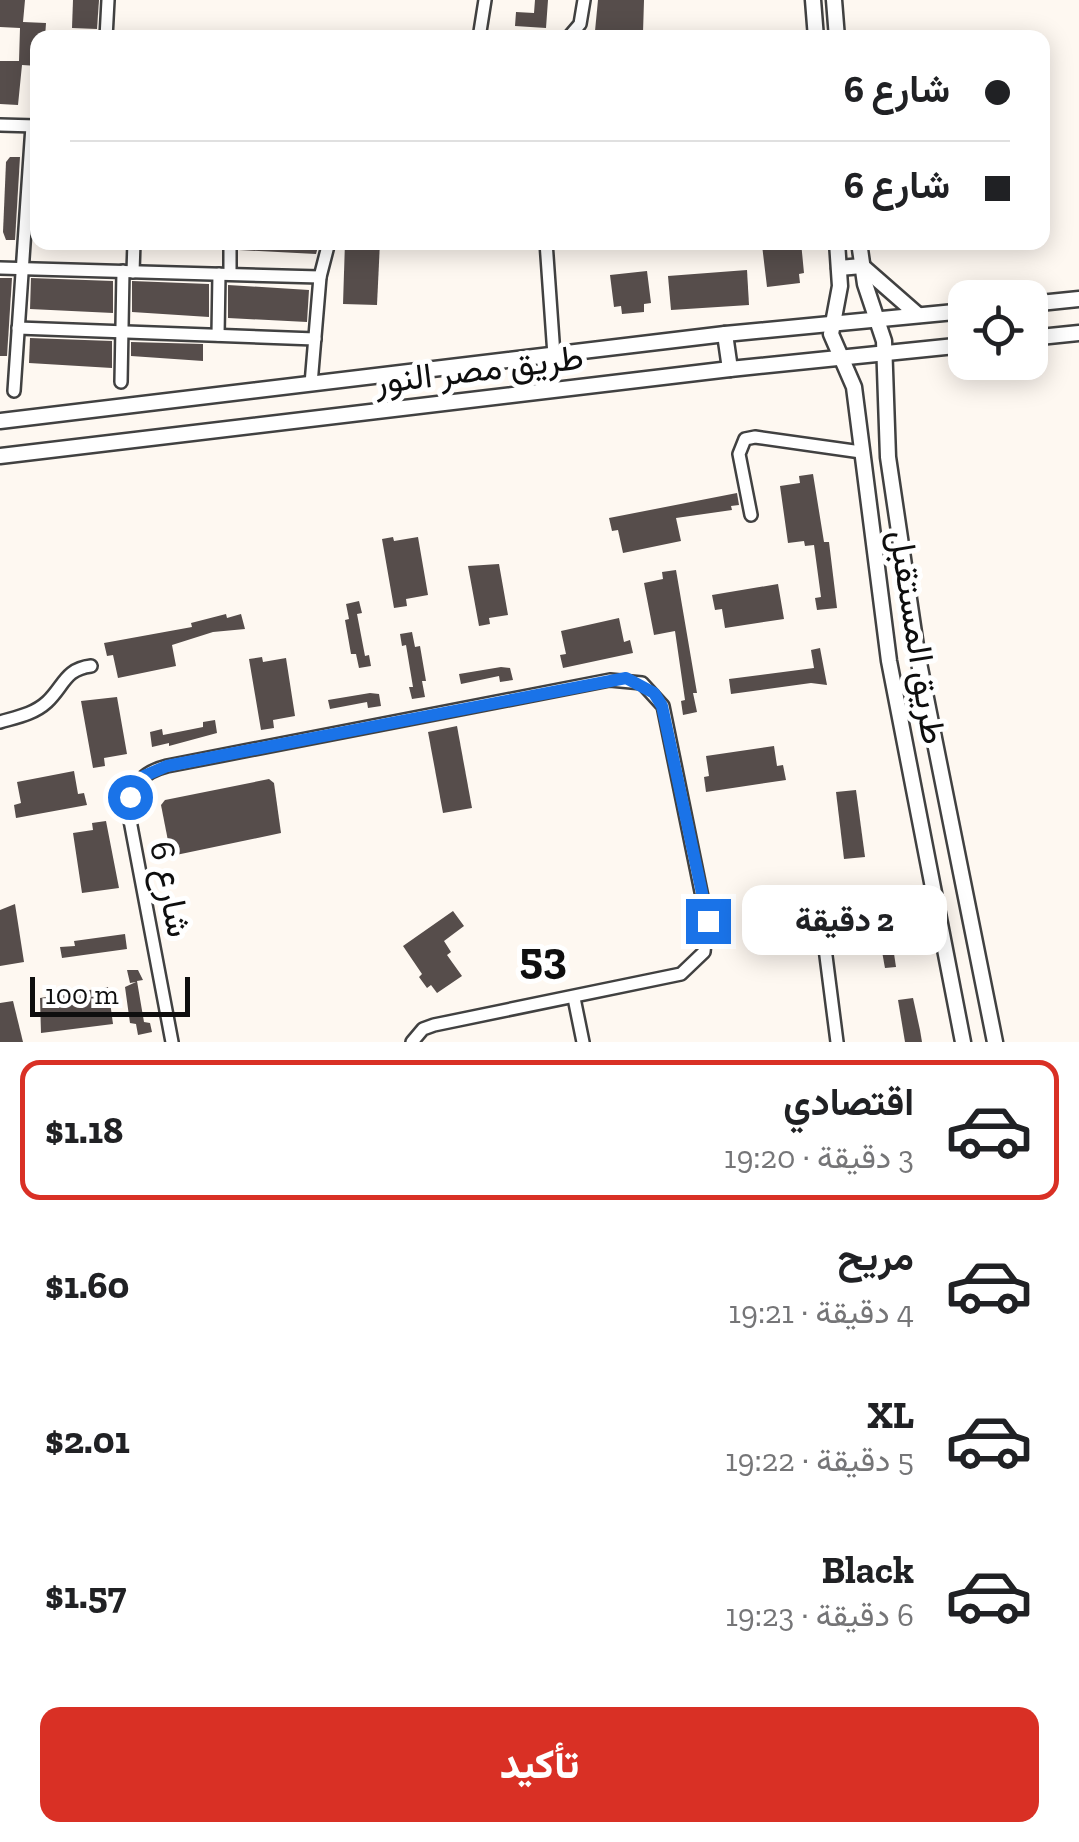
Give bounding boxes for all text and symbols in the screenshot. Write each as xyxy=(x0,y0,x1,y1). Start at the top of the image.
text: شارع 6 xyxy=(844,66,950,112)
text: شارع 6 xyxy=(844,162,950,208)
map controls xyxy=(948,280,1048,380)
button: locate xyxy=(948,280,1048,380)
street label: طريق مصر النور xyxy=(371,335,586,404)
street label: طريق المستقبل xyxy=(879,527,956,747)
route start xyxy=(108,775,153,820)
street label: شارع 6 xyxy=(138,837,201,941)
callout: 2 دقيقة xyxy=(743,886,948,956)
route end xyxy=(686,899,731,944)
text: 2 دقيقة xyxy=(795,901,894,939)
district label: 53 xyxy=(519,931,567,985)
scale bar xyxy=(30,972,190,1016)
text: 100 m xyxy=(45,978,119,1011)
text: اقتصادي xyxy=(783,1079,914,1125)
icon: car xyxy=(944,1085,1034,1175)
text: $1.18 xyxy=(45,1107,124,1153)
text: 3 دقيقة · 19:20 xyxy=(724,1138,914,1176)
text: مريح xyxy=(838,1234,914,1280)
icon: car xyxy=(944,1240,1034,1330)
text: $1.60 xyxy=(45,1262,129,1308)
text: 4 دقيقة · 19:21 xyxy=(729,1293,914,1331)
text: XL xyxy=(867,1392,914,1438)
icon: car xyxy=(944,1395,1034,1485)
text: $2.01 xyxy=(45,1417,130,1463)
text: 5 دقيقة · 19:22 xyxy=(725,1441,914,1479)
text: Black xyxy=(821,1547,914,1593)
icon: car xyxy=(944,1550,1034,1640)
text: $1.57 xyxy=(45,1572,126,1618)
text: 6 دقيقة · 19:23 xyxy=(726,1596,914,1634)
button: تأكيد xyxy=(40,1707,1039,1822)

